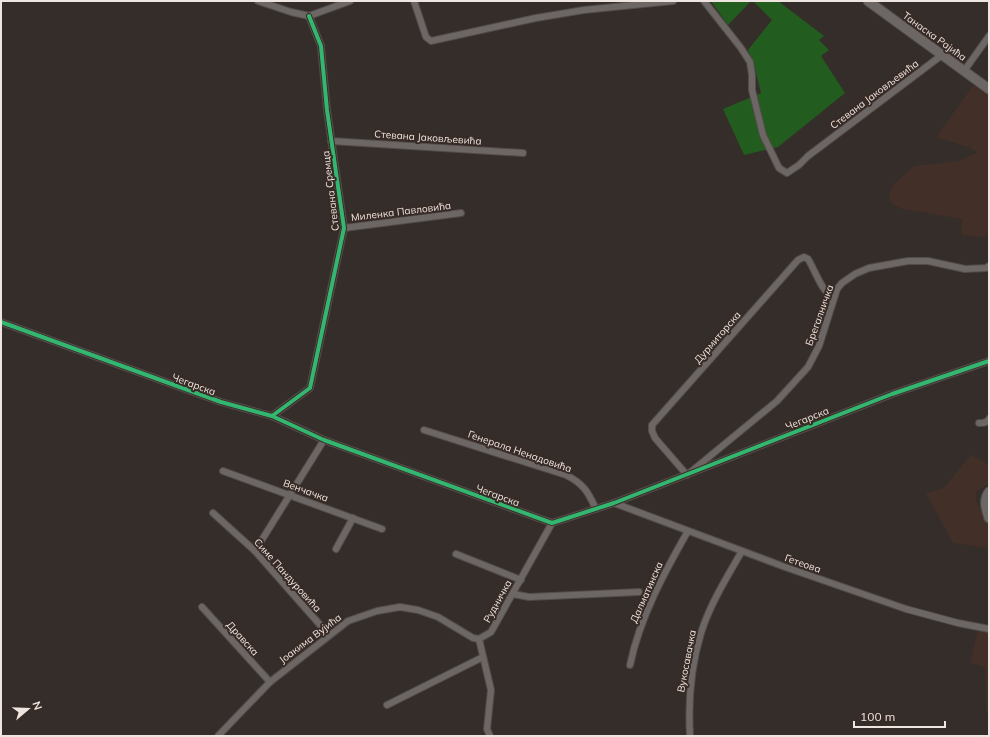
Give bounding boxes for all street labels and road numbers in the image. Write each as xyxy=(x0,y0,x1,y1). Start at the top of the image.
street label: Танаска Рајића xyxy=(900,9,969,64)
street label: Стевана Јаковљевића xyxy=(827,57,921,132)
street label: Стевана Јаковљевића xyxy=(374,127,482,148)
street label: Стевана Сремца xyxy=(319,150,342,232)
street label: Миленка Павловића xyxy=(350,199,452,224)
street label: Брегалничка xyxy=(802,283,837,347)
street label: Дурмиторска xyxy=(691,309,744,366)
street label: Чегарска xyxy=(170,371,217,398)
street label: Чегарска xyxy=(784,404,831,433)
street label: Генерала Ненадовића xyxy=(466,428,573,475)
street label: Венчачка xyxy=(281,476,330,505)
street label: Чегарска xyxy=(474,482,521,509)
street label: Симе Пандуровића xyxy=(251,536,324,615)
street label: Гетеова xyxy=(783,551,823,576)
street label: Далматинска xyxy=(627,559,666,625)
street label: Рудничка xyxy=(480,578,514,625)
street label: Јоакима Вујића xyxy=(277,611,344,666)
street label: Дравска xyxy=(224,618,262,658)
street label: Вукосавачка xyxy=(674,629,699,693)

